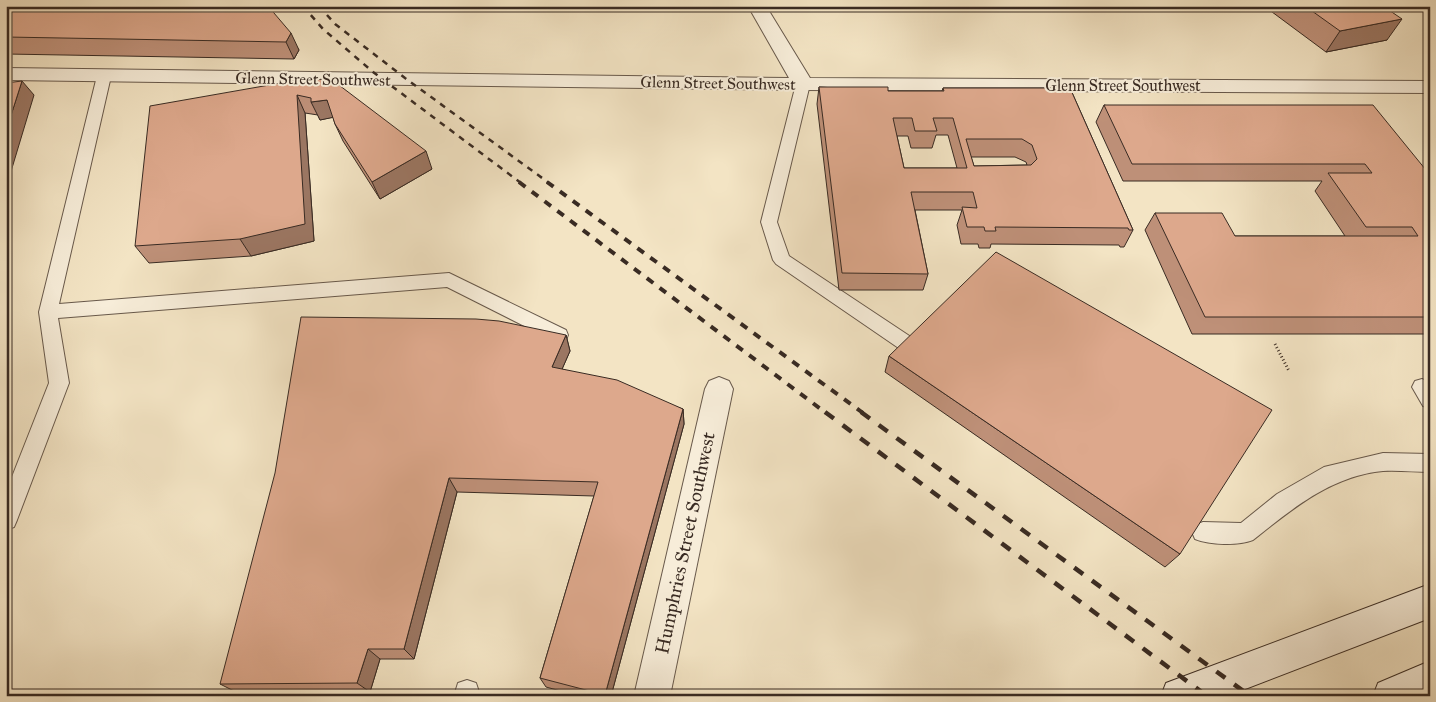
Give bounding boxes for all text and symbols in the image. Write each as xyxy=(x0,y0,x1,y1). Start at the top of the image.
street label: Glenn Street Southwest xyxy=(235,68,391,90)
street label: Glenn Street Southwest xyxy=(640,72,796,94)
street label: Glenn Street Southwest xyxy=(1045,76,1201,95)
street label: Humphries Street Southwest xyxy=(650,430,720,656)

